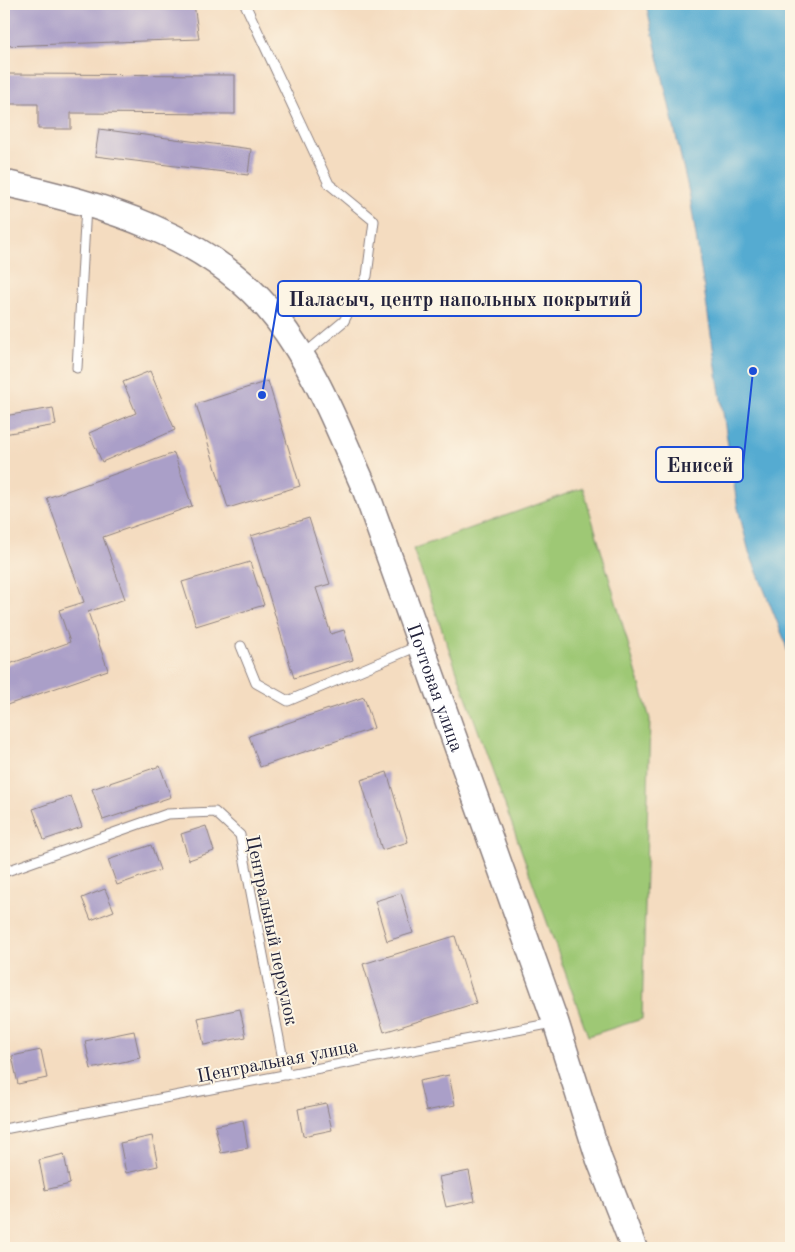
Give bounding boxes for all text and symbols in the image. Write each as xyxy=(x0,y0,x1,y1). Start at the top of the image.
callout: Паласыч, центр напольных покрытий xyxy=(278,281,641,316)
text: Паласыч, центр напольных покрытий xyxy=(289,291,631,311)
callout: Енисей xyxy=(656,447,743,482)
text: Енисей xyxy=(667,457,733,477)
street label: Почтовая улица xyxy=(402,622,465,755)
street label: Центральный переулок xyxy=(241,834,300,1028)
street label: Центральная улица xyxy=(195,1037,360,1087)

